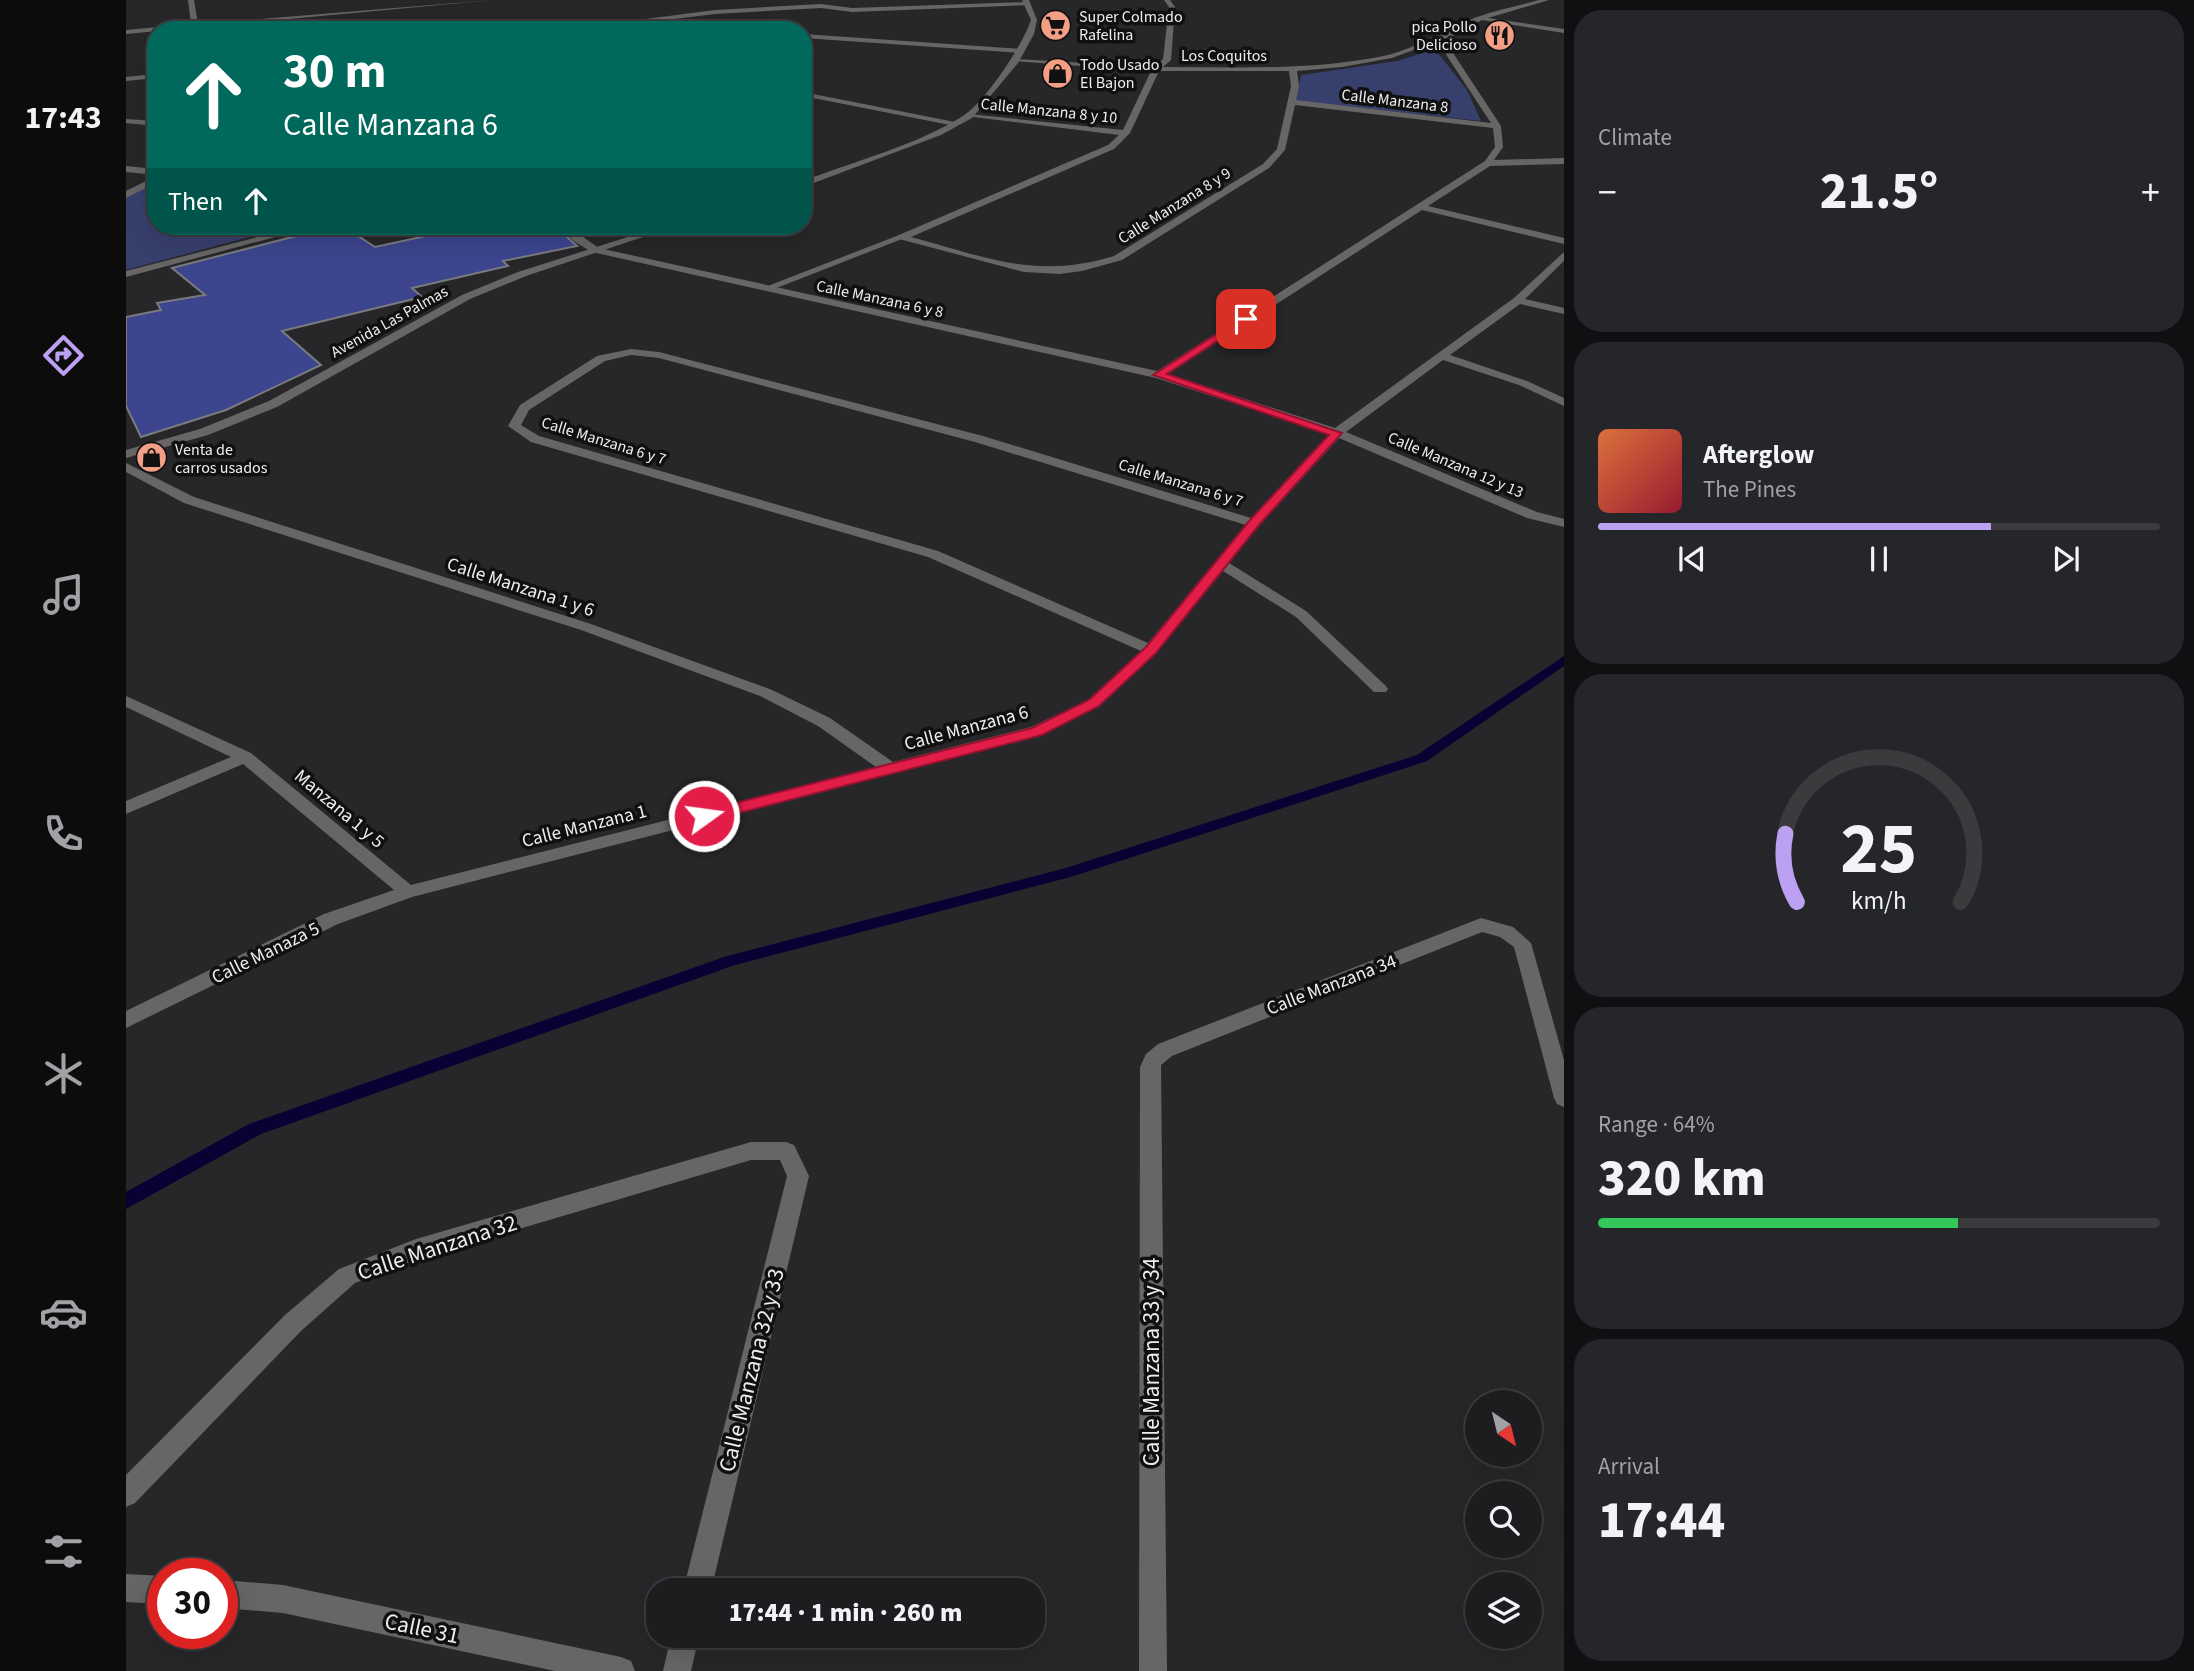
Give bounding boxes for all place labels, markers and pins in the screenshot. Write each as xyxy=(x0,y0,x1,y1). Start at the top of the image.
place label: Super Colmado Rafelina xyxy=(1079,6,1183,46)
supermarket icon: Super Colmado Rafelina xyxy=(1039,8,1073,42)
place label: pica Pollo Delicioso xyxy=(1412,16,1477,56)
restaurant icon: pica Pollo Delicioso xyxy=(1483,18,1517,52)
place label: Todo Usado El Bajon xyxy=(1080,54,1160,94)
shop icon: Todo Usado El Bajon xyxy=(1040,56,1074,90)
pin xyxy=(1216,289,1276,349)
place label: Venta de carros usados xyxy=(175,439,268,479)
shop icon: Venta de carros usados xyxy=(135,441,169,475)

